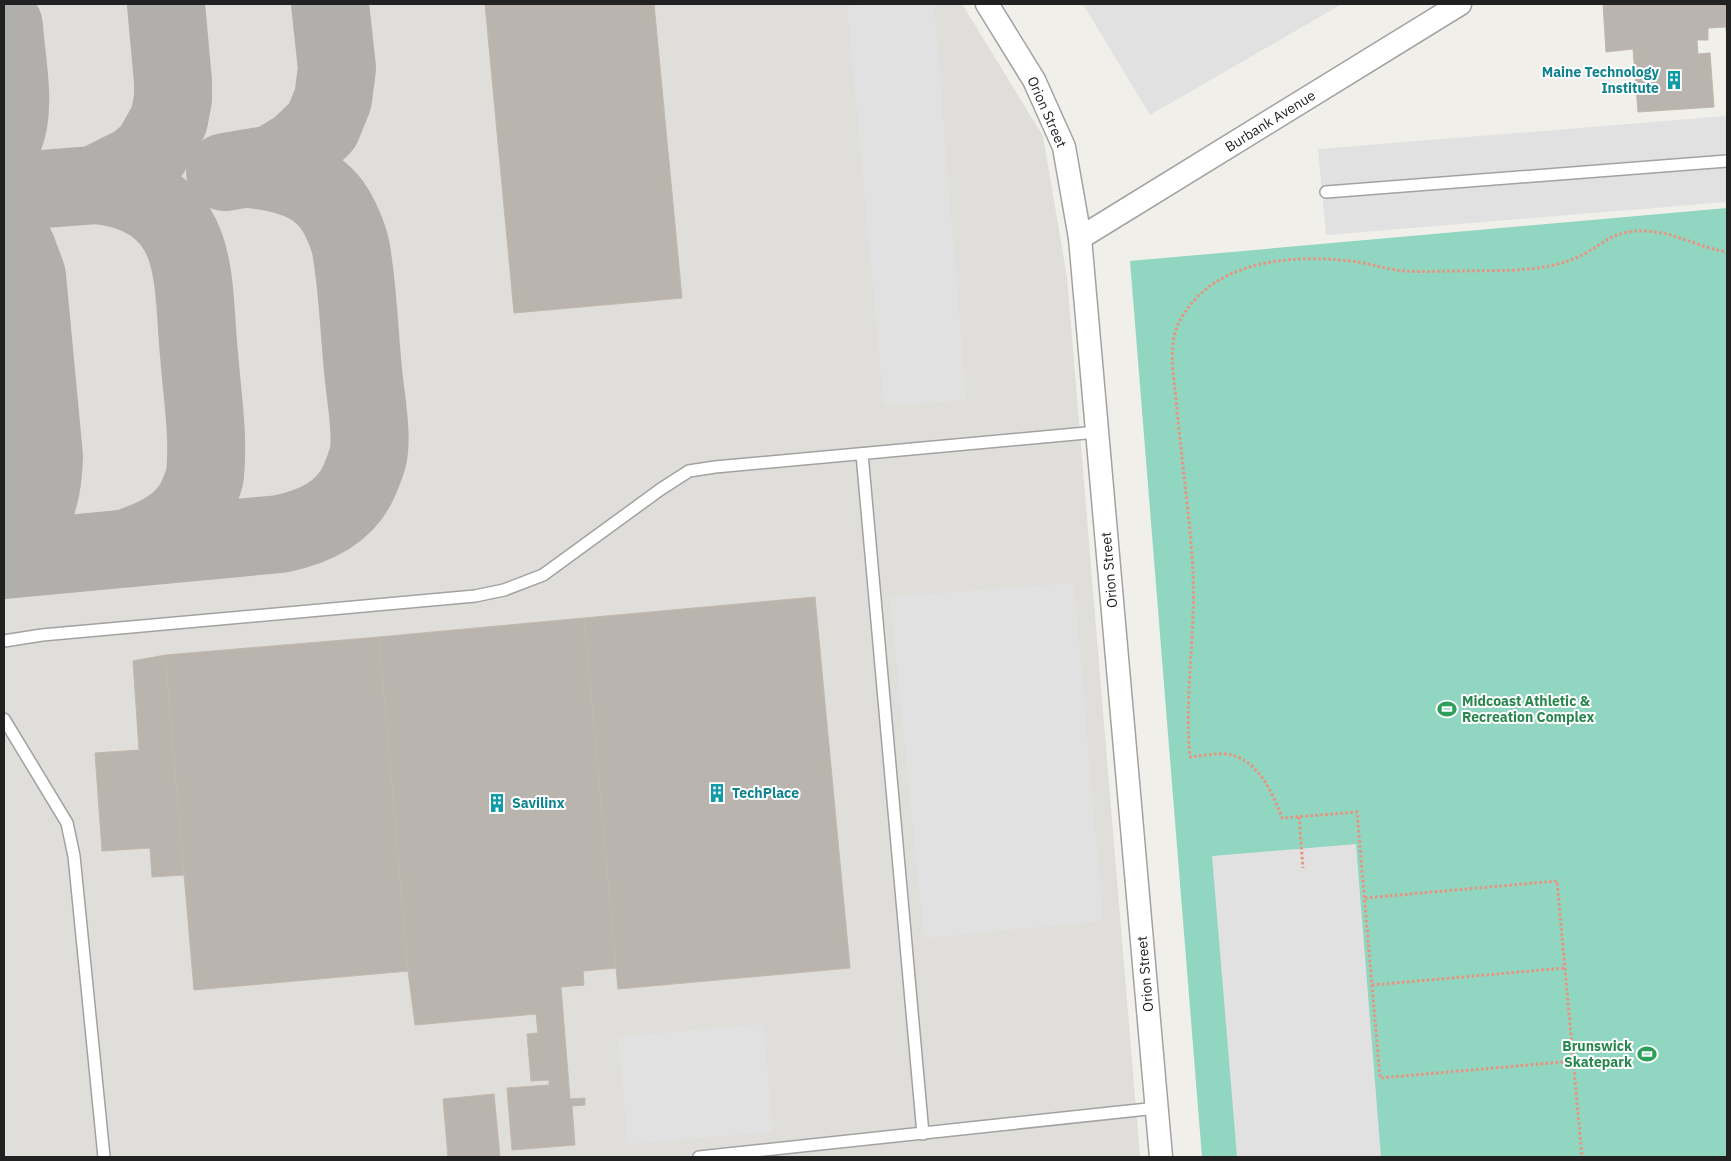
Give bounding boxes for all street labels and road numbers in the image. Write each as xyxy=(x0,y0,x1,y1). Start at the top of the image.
street label: Orion Street xyxy=(1023,74,1071,150)
street label: Burbank Avenue xyxy=(1221,86,1319,156)
street label: Orion Street xyxy=(1097,531,1121,609)
street label: Orion Street xyxy=(1133,935,1157,1013)

